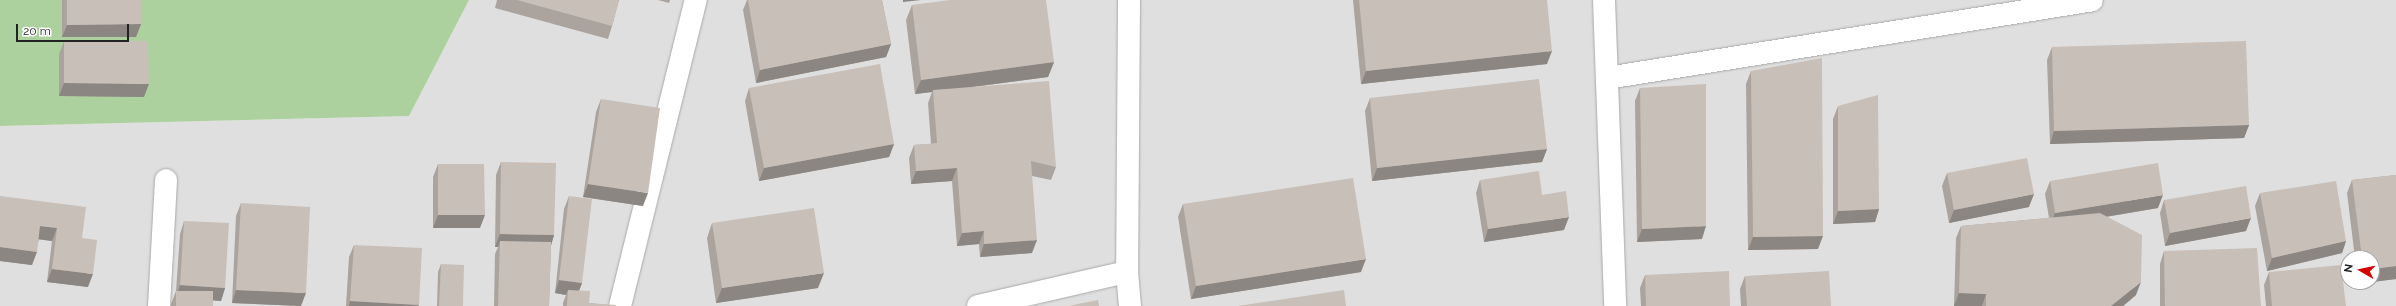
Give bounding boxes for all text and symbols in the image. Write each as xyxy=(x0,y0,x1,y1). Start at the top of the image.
scale bar xyxy=(18,16,131,42)
text: 20 m xyxy=(23,24,51,38)
north arrow xyxy=(2340,250,2380,290)
text: N xyxy=(2342,263,2356,273)

